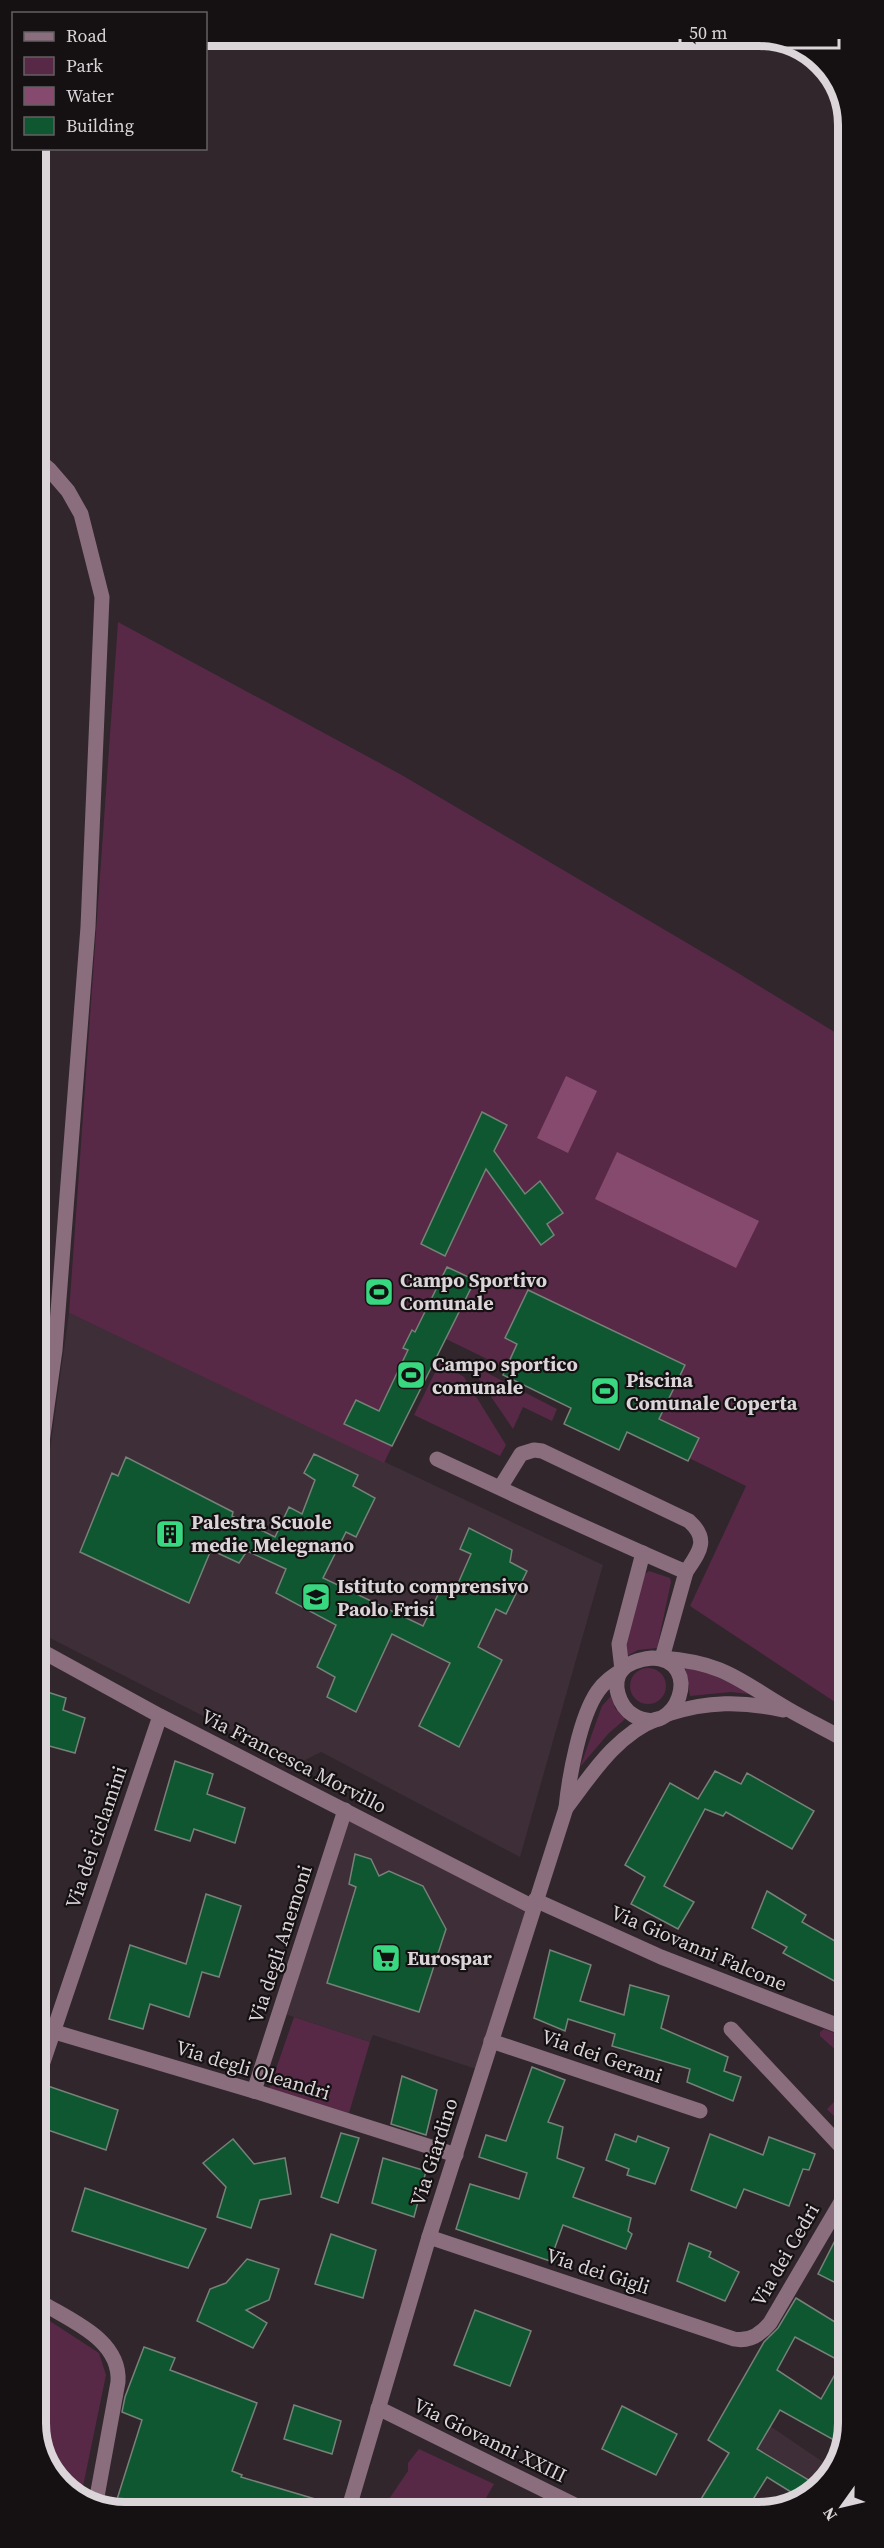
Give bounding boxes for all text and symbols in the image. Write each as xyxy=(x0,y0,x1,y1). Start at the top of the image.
legend xyxy=(12,12,207,150)
scale bar xyxy=(680,12,839,50)
text: 50 m xyxy=(689,20,727,45)
text: Road xyxy=(66,23,107,48)
text: Park xyxy=(66,53,103,78)
text: Water xyxy=(66,83,114,108)
text: Building xyxy=(66,113,134,138)
place label: Campo Sportivo Comunale xyxy=(400,1266,547,1317)
sports icon: Campo Sportivo Comunale xyxy=(363,1276,395,1308)
place label: Campo sportico comunale xyxy=(432,1350,578,1401)
sports icon: Campo sportico comunale xyxy=(395,1359,427,1391)
place label: Piscina Comunale Coperta xyxy=(626,1366,798,1417)
sports icon: Piscina Comunale Coperta xyxy=(589,1375,621,1407)
place label: Palestra Scuole medie Melegnano xyxy=(191,1508,354,1559)
building icon: Palestra Scuole medie Melegnano xyxy=(154,1518,186,1550)
place label: Istituto comprensivo Paolo Frisi xyxy=(337,1572,529,1623)
school or university icon: Istituto comprensivo Paolo Frisi xyxy=(300,1581,332,1613)
street label: Via Francesca Morvillo xyxy=(196,1702,392,1820)
street label: Via dei ciclamini xyxy=(59,1762,134,1912)
street label: Via degli Anemoni xyxy=(241,1861,319,2027)
street label: Via Giovanni Falcone xyxy=(607,1898,791,1998)
supermarket icon: Eurospar xyxy=(370,1942,402,1974)
place label: Eurospar xyxy=(407,1944,493,1972)
street label: Via dei Gerani xyxy=(538,2022,666,2090)
street label: Via degli Oleandri xyxy=(172,2033,334,2107)
street label: Via Giardino xyxy=(403,2094,465,2210)
street label: Via dei Cedri xyxy=(744,2198,826,2312)
street label: Via dei Gigli xyxy=(543,2241,653,2301)
street label: Via Giovanni XXIII xyxy=(409,2391,571,2489)
north arrow xyxy=(812,2476,872,2536)
text: N xyxy=(817,2503,842,2525)

